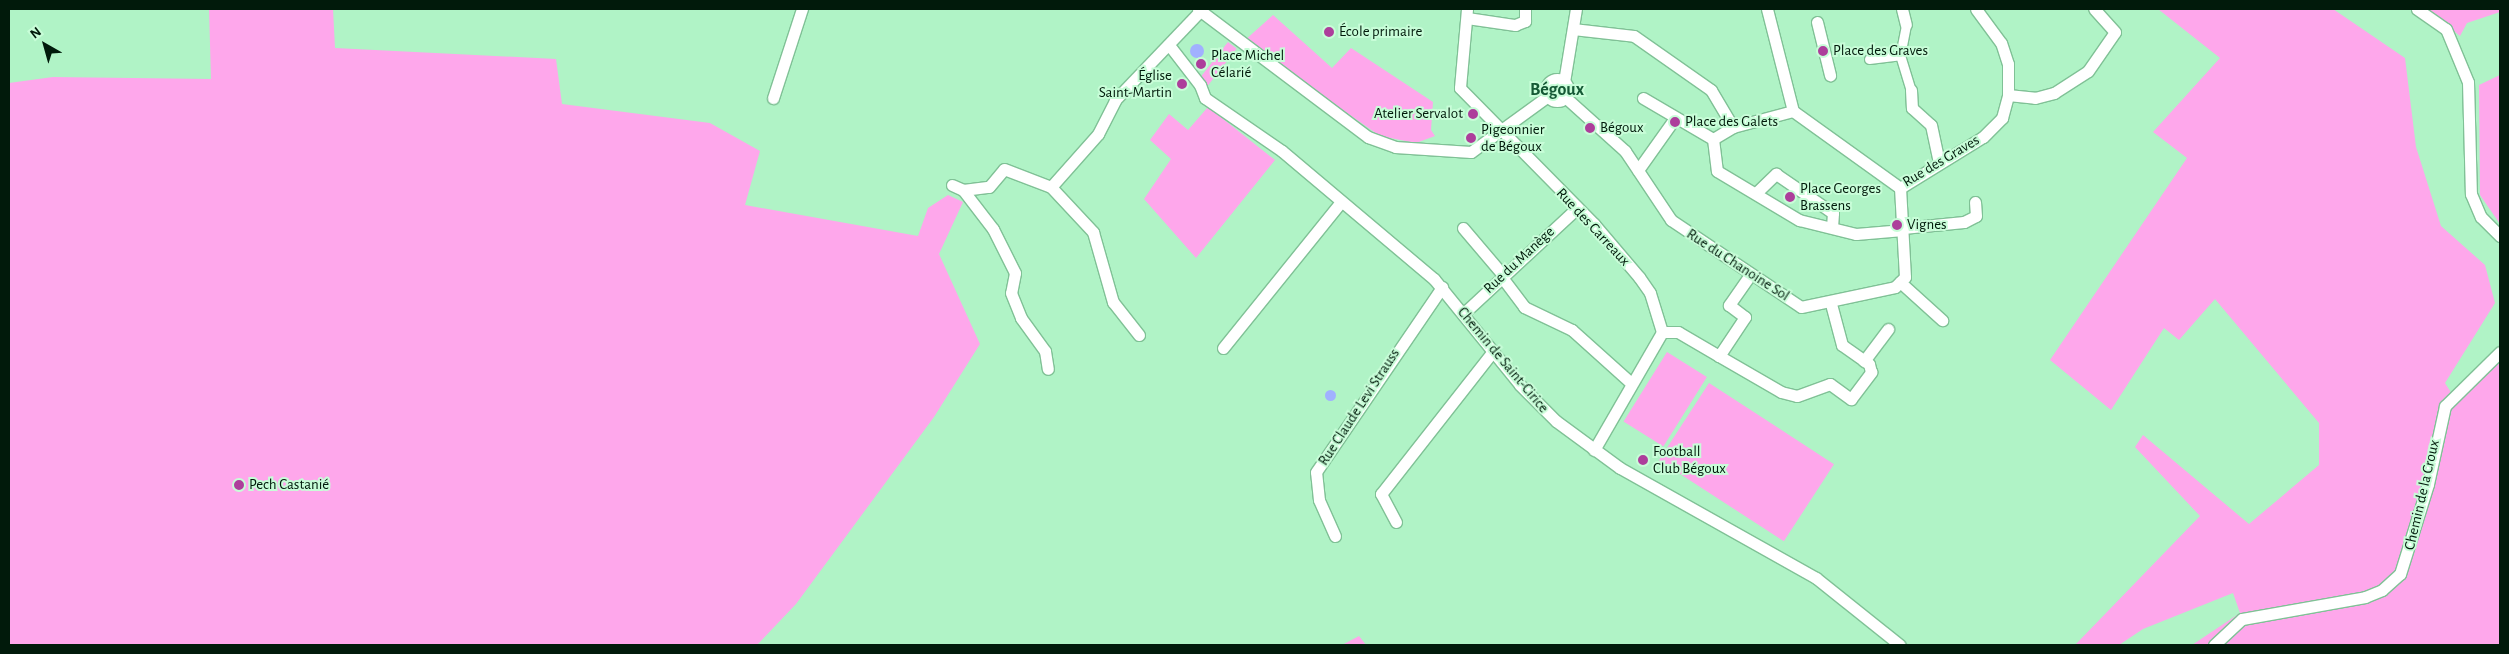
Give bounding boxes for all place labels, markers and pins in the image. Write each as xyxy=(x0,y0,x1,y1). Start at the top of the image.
place label: École primaire xyxy=(1339,23,1422,41)
marker: École primaire xyxy=(1323,26,1335,38)
place label: Place des Graves xyxy=(1833,42,1928,60)
marker: Place des Graves xyxy=(1817,45,1829,57)
place label: Place Michel Célarié xyxy=(1211,46,1284,81)
marker: Place Michel Célarié xyxy=(1195,58,1207,70)
place label: Église Saint-Martin xyxy=(1099,66,1172,101)
marker: Église Saint-Martin xyxy=(1176,78,1188,90)
place label: Atelier Servalot xyxy=(1374,105,1463,123)
marker: Atelier Servalot xyxy=(1467,108,1479,120)
place label: Place des Galets xyxy=(1685,113,1778,131)
marker: Place des Galets xyxy=(1669,116,1681,128)
place label: Bégoux xyxy=(1600,119,1644,137)
place label: Pigeonnier de Bégoux xyxy=(1481,120,1545,155)
marker: Bégoux xyxy=(1584,122,1596,134)
marker: Pigeonnier de Bégoux xyxy=(1465,132,1477,144)
place label: Place Georges Brassens xyxy=(1800,179,1881,214)
marker: Place Georges Brassens xyxy=(1784,191,1796,203)
place label: Vignes xyxy=(1907,216,1947,234)
marker: Vignes xyxy=(1891,219,1903,231)
place label: Football Club Bégoux xyxy=(1653,442,1726,477)
marker: Football Club Bégoux xyxy=(1637,454,1649,466)
place label: Pech Castanié xyxy=(249,476,329,494)
marker: Pech Castanié xyxy=(233,479,245,491)

